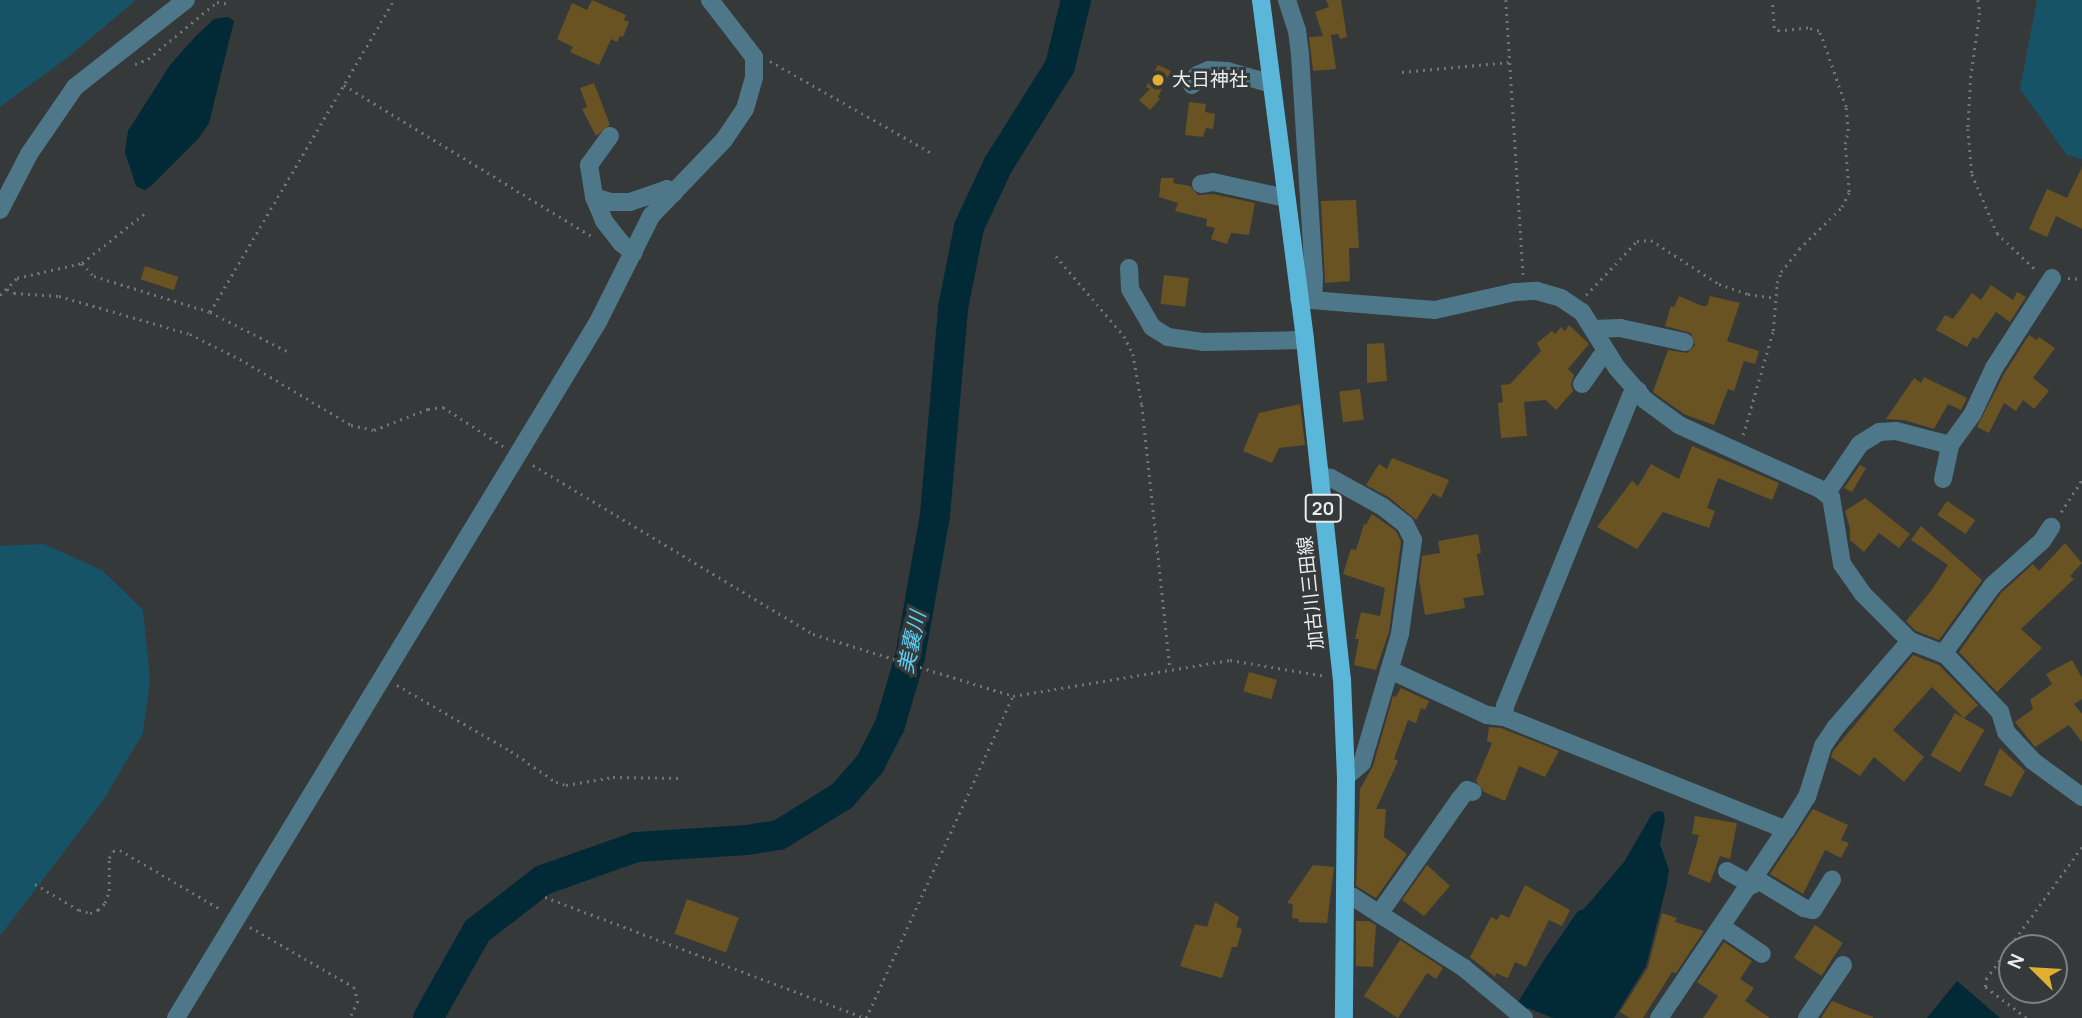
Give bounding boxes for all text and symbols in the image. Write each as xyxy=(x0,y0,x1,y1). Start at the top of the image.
place label: 大日神社 xyxy=(1172,69,1248,91)
marker: 大日神社 xyxy=(1150,72,1166,88)
road number: 20 xyxy=(1304,494,1342,522)
street label: 加古川三田線 xyxy=(1294,535,1328,651)
water label: 美嚢川 xyxy=(892,609,930,675)
north arrow xyxy=(1998,934,2068,1004)
text: N xyxy=(2001,950,2030,973)

